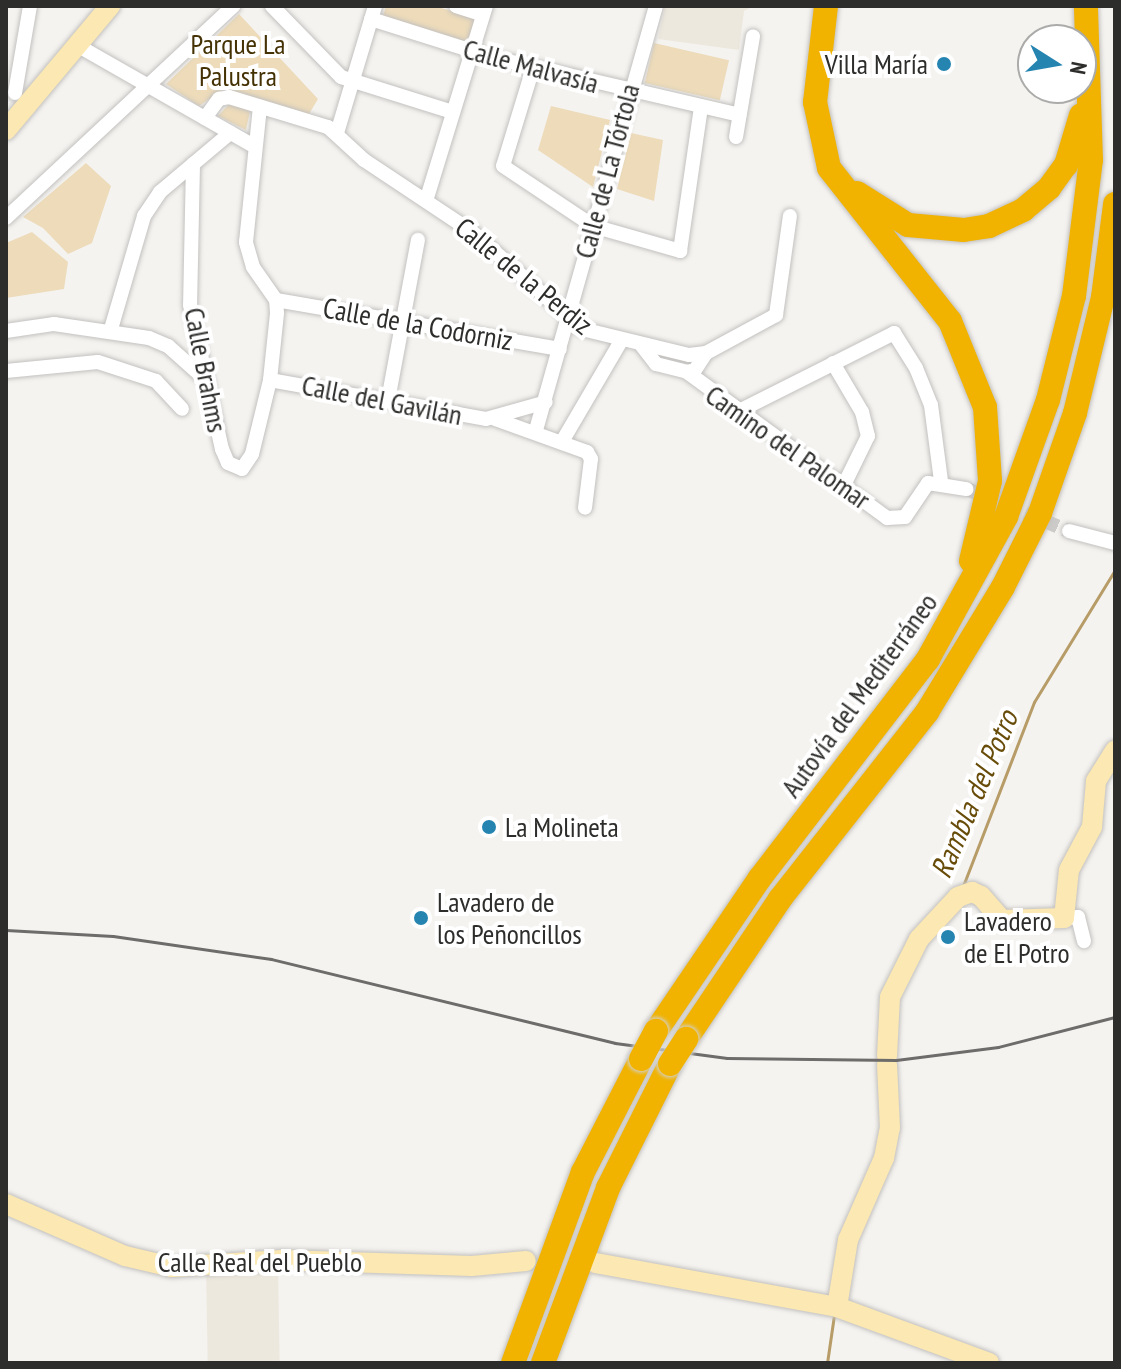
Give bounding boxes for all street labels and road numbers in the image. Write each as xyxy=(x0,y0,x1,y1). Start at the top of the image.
street label: Calle Malvasía xyxy=(460,32,602,100)
street label: Calle de La Tórtola xyxy=(567,80,647,262)
street label: Calle de la Perdiz xyxy=(449,210,599,342)
street label: Calle de la Codorniz xyxy=(321,291,515,357)
street label: Calle Brahms xyxy=(177,305,235,435)
street label: Calle del Gavilán xyxy=(299,368,465,432)
street label: Camino del Palomar xyxy=(699,378,877,516)
street label: Autovía del Mediterráneo xyxy=(774,586,944,804)
street label: Calle Real del Pueblo xyxy=(158,1245,362,1279)

